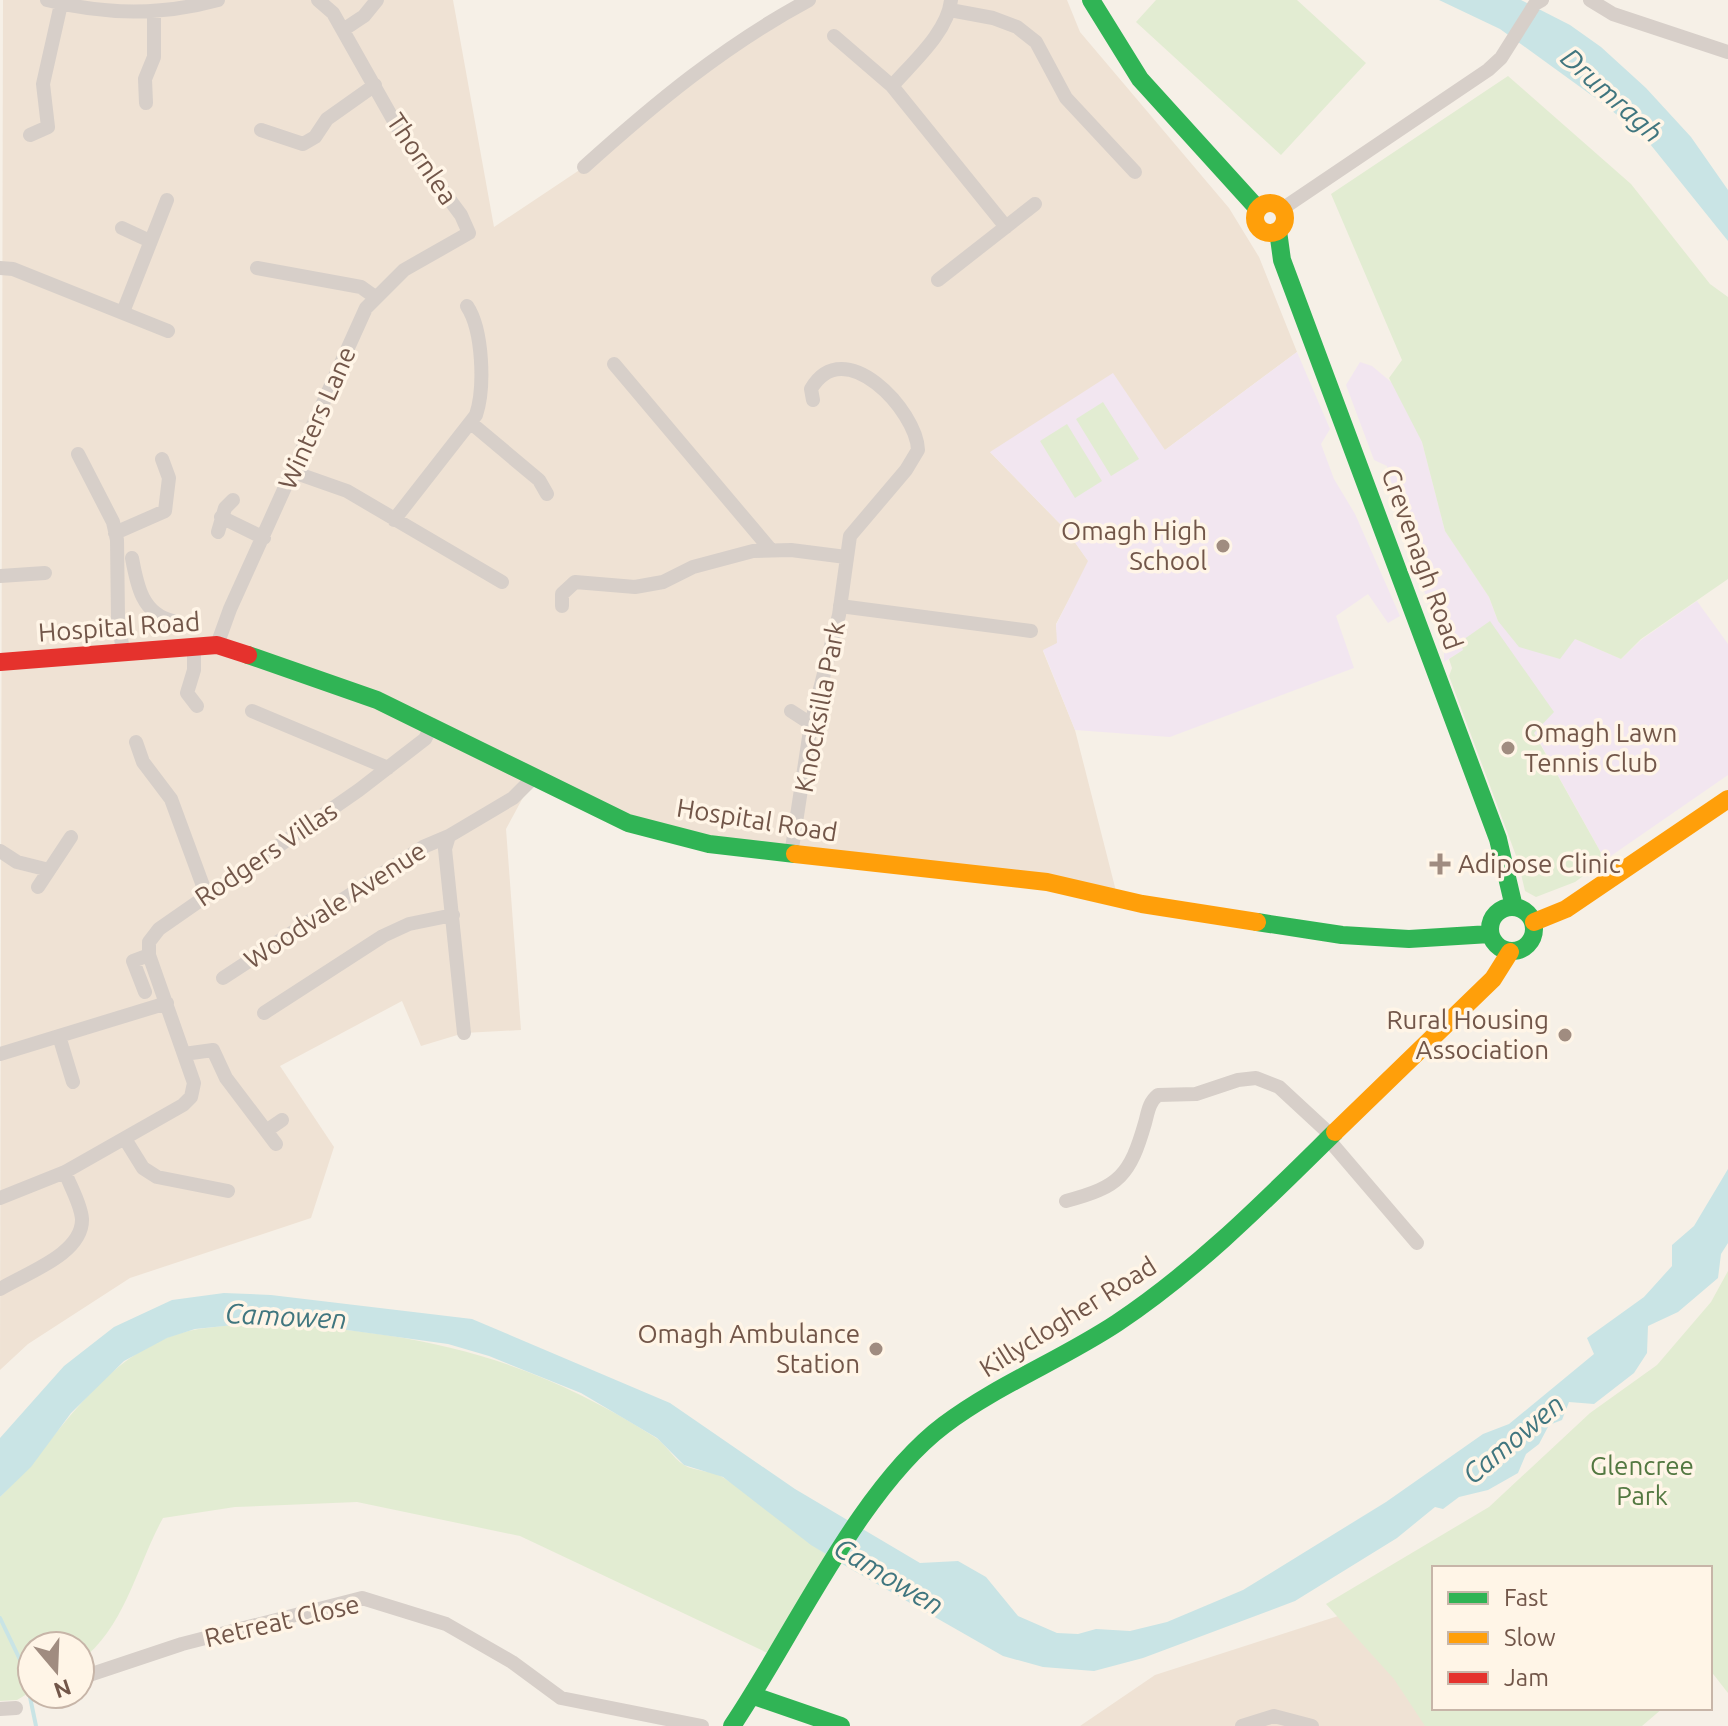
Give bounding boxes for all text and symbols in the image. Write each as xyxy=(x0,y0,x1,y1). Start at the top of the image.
water label: Drumragh xyxy=(1555,41,1669,148)
street label: Thornlea xyxy=(381,108,463,210)
street label: Winters Lane xyxy=(272,342,361,494)
street label: Crevenagh Road xyxy=(1376,464,1469,654)
place label: Omagh High School xyxy=(1061,516,1207,575)
marker: Omagh High School xyxy=(1214,537,1232,555)
street label: Hospital Road xyxy=(37,606,201,647)
street label: Knocksilla Park xyxy=(789,619,850,795)
place label: Omagh Lawn Tennis Club xyxy=(1524,718,1677,777)
marker: Omagh Lawn Tennis Club xyxy=(1499,739,1517,757)
street label: Hospital Road xyxy=(675,792,840,847)
street label: Rodgers Villas xyxy=(189,795,342,912)
street label: Woodvale Avenue xyxy=(239,835,431,974)
place label: Adipose Clinic xyxy=(1458,849,1621,878)
marker: Adipose Clinic xyxy=(1429,853,1451,875)
place label: Rural Housing Association xyxy=(1386,1005,1549,1064)
marker: Rural Housing Association xyxy=(1556,1026,1574,1044)
street label: Killyclogher Road xyxy=(974,1251,1161,1383)
water label: Camowen xyxy=(224,1297,348,1334)
place label: Omagh Ambulance Station xyxy=(637,1319,860,1378)
marker: Omagh Ambulance Station xyxy=(867,1340,885,1358)
water label: Camowen xyxy=(1456,1388,1569,1490)
park label: Glencree Park xyxy=(1590,1451,1694,1510)
water label: Camowen xyxy=(829,1531,949,1620)
legend xyxy=(1432,1566,1712,1710)
text: Fast xyxy=(1504,1584,1548,1611)
street label: Retreat Close xyxy=(202,1589,362,1652)
text: Slow xyxy=(1504,1624,1556,1651)
north arrow xyxy=(16,1630,96,1710)
text: Jam xyxy=(1504,1664,1549,1691)
text: N xyxy=(51,1675,75,1704)

